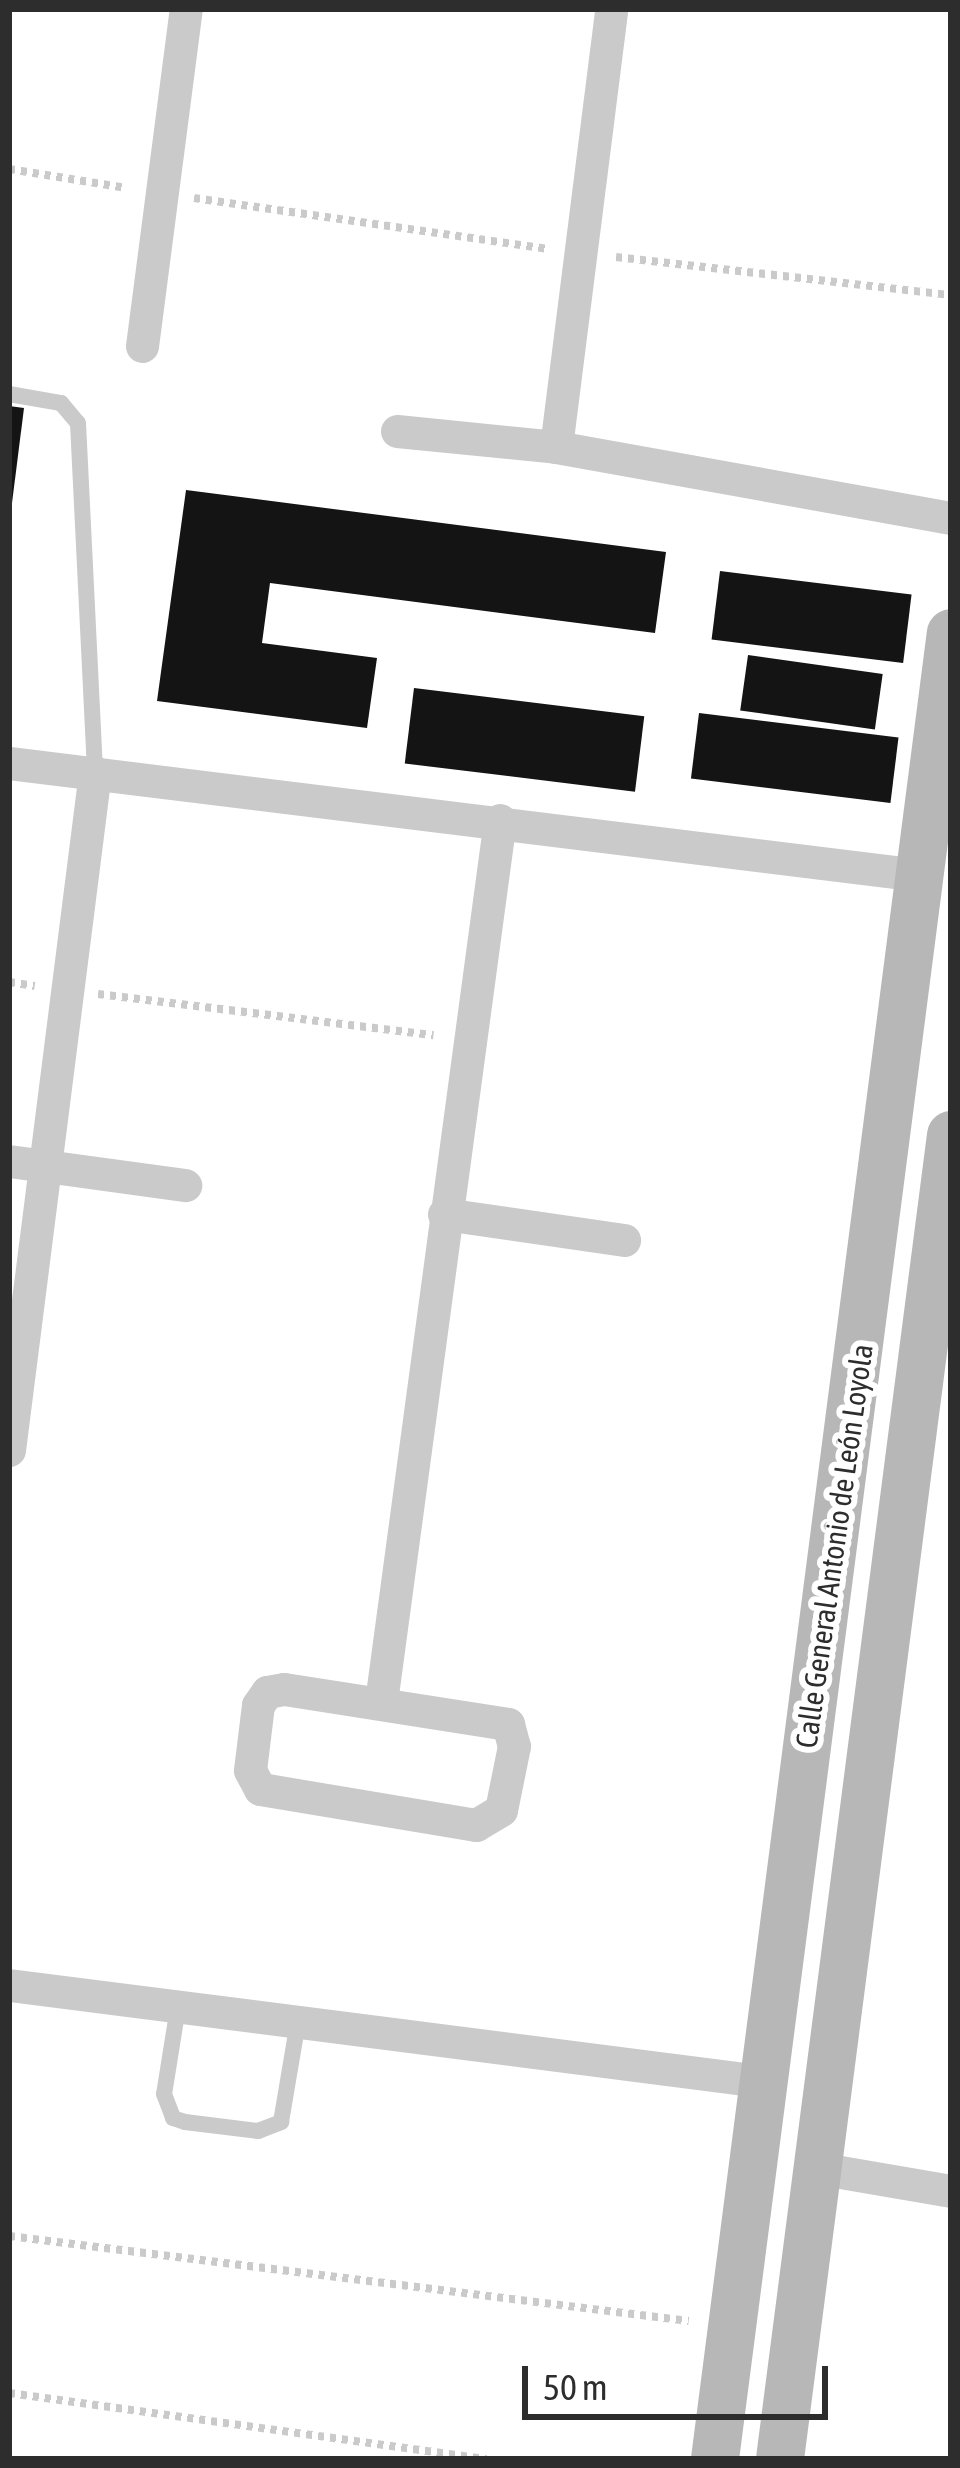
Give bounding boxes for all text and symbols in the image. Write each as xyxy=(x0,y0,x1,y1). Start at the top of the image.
street label: Calle General Antonio de León Loyola xyxy=(788,1342,880,1750)
scale bar xyxy=(528,2342,834,2416)
text: 50 m xyxy=(543,2366,608,2408)

